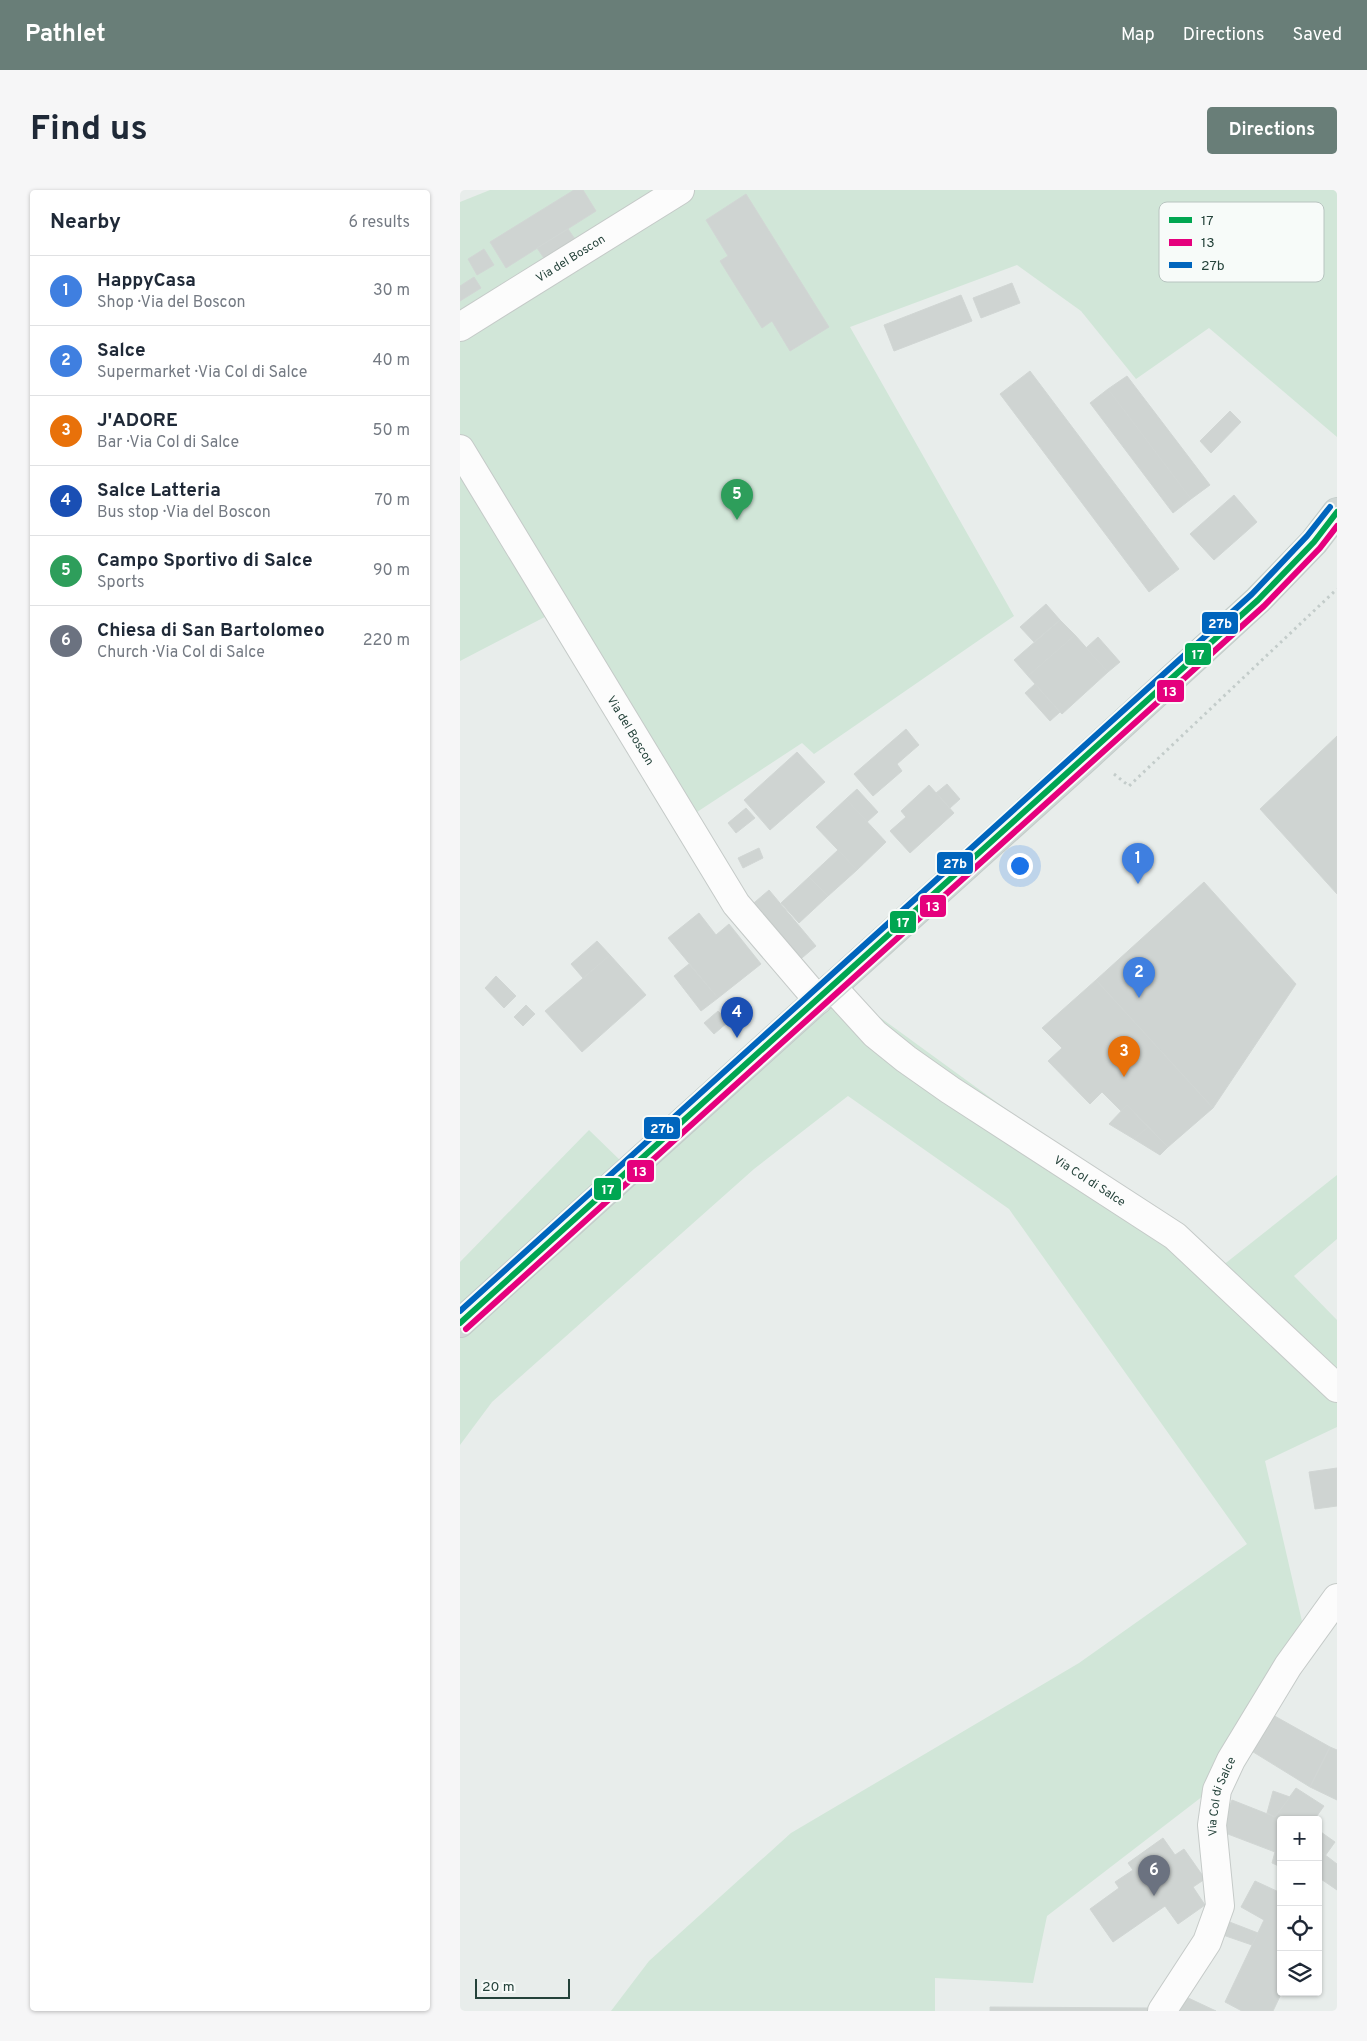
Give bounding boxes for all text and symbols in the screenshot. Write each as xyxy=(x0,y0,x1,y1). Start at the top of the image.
text: Pathlet xyxy=(25,20,106,50)
text: Map xyxy=(1121,24,1155,47)
text: Directions xyxy=(1183,24,1265,47)
text: Saved xyxy=(1293,24,1342,47)
button: Directions xyxy=(1207,107,1337,154)
text: Find us xyxy=(30,108,148,152)
legend xyxy=(1159,202,1324,282)
text: Nearby xyxy=(50,209,121,236)
text: 6 results xyxy=(348,213,410,233)
text: 17 xyxy=(1201,213,1213,230)
street label: Via del Boscon xyxy=(533,232,609,287)
text: 13 xyxy=(1201,235,1215,252)
text: 27b xyxy=(1201,258,1225,275)
text: HappyCasa xyxy=(97,269,196,293)
text: 1 xyxy=(63,281,69,301)
text: 30 m xyxy=(373,281,410,301)
text: Shop · Via del Boscon xyxy=(97,293,246,313)
text: Salce xyxy=(97,339,146,363)
text: 2 xyxy=(61,351,71,371)
text: 40 m xyxy=(372,351,410,371)
text: Supermarket · Via Col di Salce xyxy=(97,363,307,383)
text: J'ADORE xyxy=(97,409,178,433)
text: 3 xyxy=(61,421,71,441)
text: 50 m xyxy=(373,421,410,441)
text: Bar · Via Col di Salce xyxy=(97,433,239,453)
text: Salce Latteria xyxy=(97,479,221,503)
pin: 5 xyxy=(721,479,753,520)
text: 4 xyxy=(61,491,71,511)
text: 70 m xyxy=(375,491,410,511)
text: Bus stop · Via del Boscon xyxy=(97,503,271,523)
text: Campo Sportivo di Salce xyxy=(97,549,313,573)
text: 5 xyxy=(61,561,71,581)
text: 90 m xyxy=(373,561,410,581)
text: Sports xyxy=(97,573,145,593)
line badge: 27b xyxy=(1201,611,1239,635)
text: 27b xyxy=(1208,616,1232,633)
text: Chiesa di San Bartolomeo xyxy=(97,619,325,643)
text: 6 xyxy=(61,631,71,651)
text: 220 m xyxy=(363,631,410,651)
line badge: 17 xyxy=(1184,642,1212,666)
text: Church · Via Col di Salce xyxy=(97,643,265,663)
text: 17 xyxy=(1191,647,1205,664)
line badge: 13 xyxy=(1156,679,1185,703)
text: 13 xyxy=(1163,684,1177,701)
street label: Via del Boscon xyxy=(602,693,657,769)
pin: 1 xyxy=(1122,843,1154,884)
line badge: 27b xyxy=(936,851,974,875)
your location xyxy=(1007,853,1033,879)
text: 27b xyxy=(943,856,967,873)
line badge: 13 xyxy=(919,894,947,918)
text: 13 xyxy=(926,899,940,916)
line badge: 17 xyxy=(889,910,917,934)
text: 17 xyxy=(896,915,910,932)
pin: 2 xyxy=(1123,957,1155,998)
pin: 4 xyxy=(721,997,753,1038)
pin: 3 xyxy=(1108,1036,1140,1077)
line badge: 27b xyxy=(643,1116,681,1140)
text: 27b xyxy=(650,1121,674,1138)
street label: Via Col di Salce xyxy=(1050,1152,1128,1211)
line badge: 13 xyxy=(626,1159,655,1183)
text: 13 xyxy=(633,1164,647,1181)
line badge: 17 xyxy=(593,1177,622,1201)
text: 17 xyxy=(601,1182,615,1199)
street label: Via Col di Salce xyxy=(1205,1755,1240,1837)
map controls xyxy=(1277,1816,1322,1996)
button: + xyxy=(1277,1816,1322,1861)
pin: 6 xyxy=(1138,1855,1170,1896)
button: − xyxy=(1277,1861,1322,1906)
button: locate xyxy=(1277,1906,1322,1951)
button: layers xyxy=(1277,1951,1322,1996)
scale bar xyxy=(475,1976,570,1999)
text: 20 m xyxy=(482,1979,515,1996)

